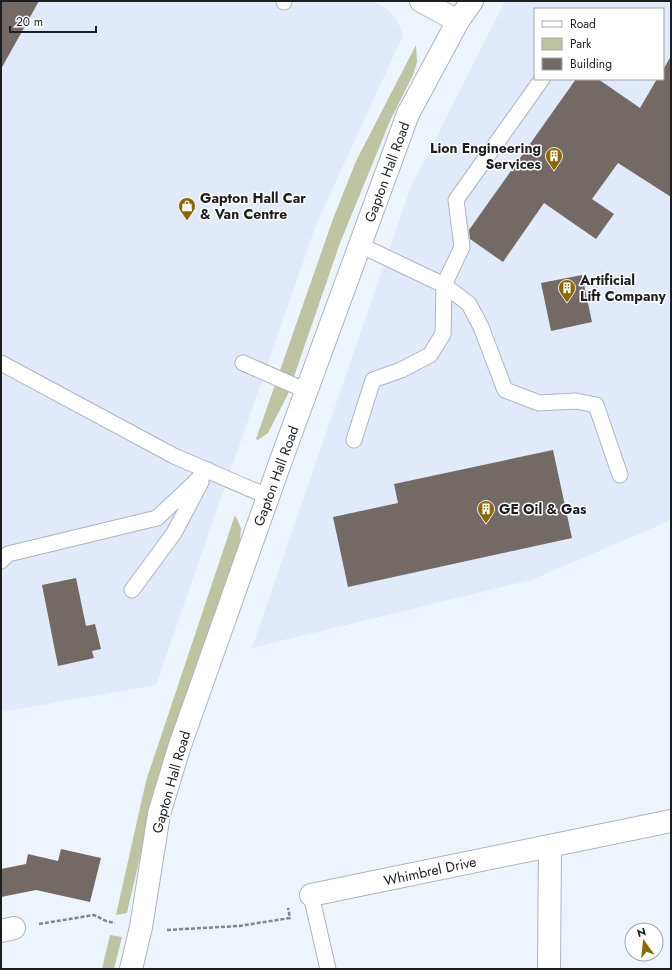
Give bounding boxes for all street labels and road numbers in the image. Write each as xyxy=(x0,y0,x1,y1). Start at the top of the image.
street label: Gapton Hall Road xyxy=(360,119,414,225)
street label: Gapton Hall Road xyxy=(249,423,303,529)
street label: Gapton Hall Road xyxy=(147,728,195,836)
street label: Whimbrel Drive xyxy=(382,851,478,891)

